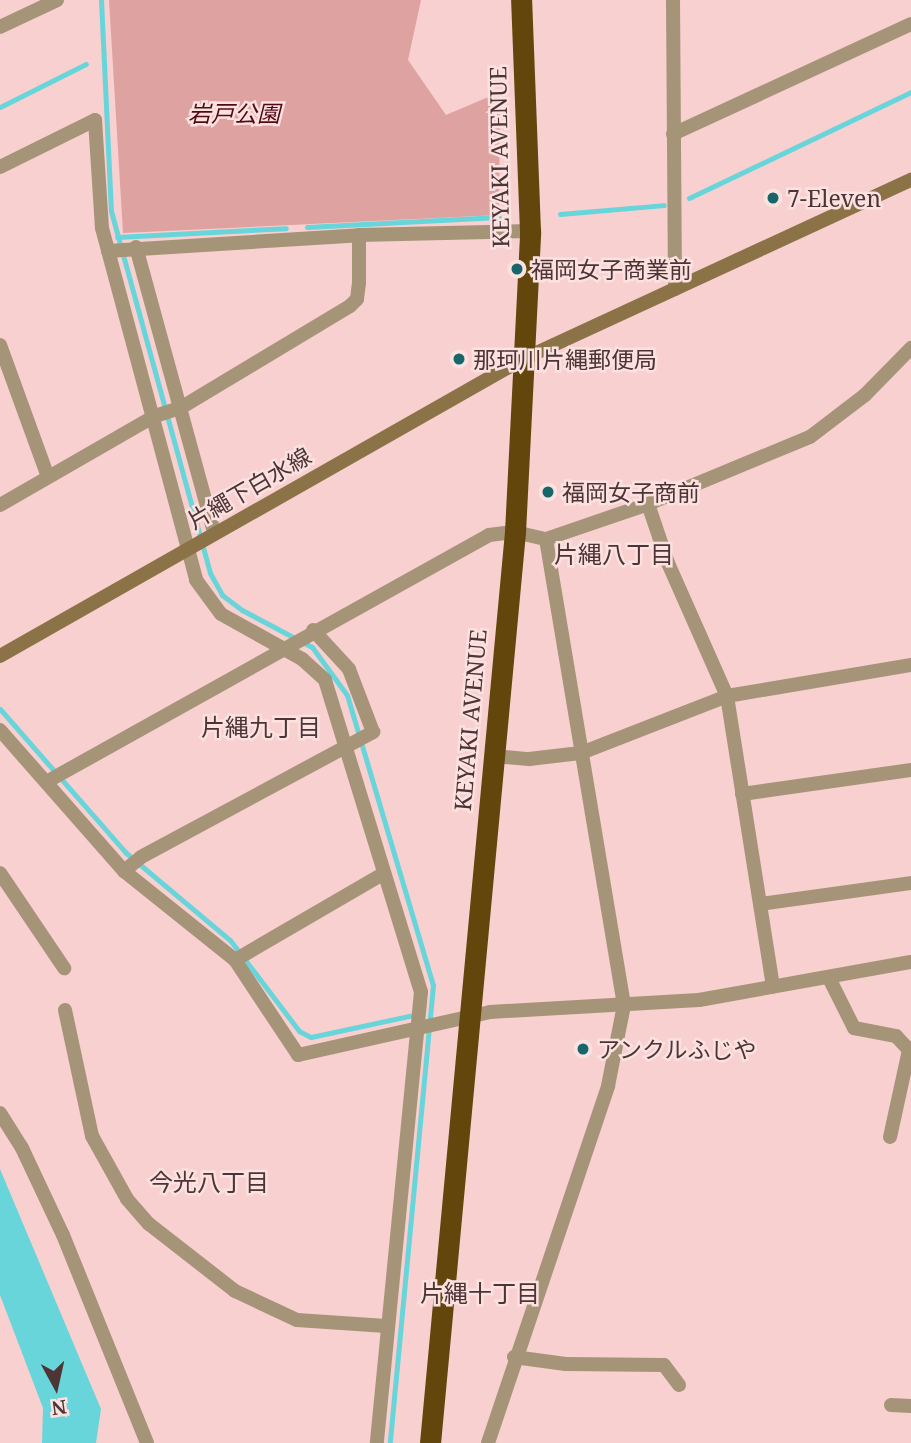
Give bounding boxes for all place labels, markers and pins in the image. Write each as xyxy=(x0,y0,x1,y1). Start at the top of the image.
place label: 7-Eleven xyxy=(787,184,881,212)
marker: 7-Eleven xyxy=(765,190,781,206)
place label: 福岡女子商業前 xyxy=(531,255,692,283)
marker: 福岡女子商業前 xyxy=(509,261,525,277)
place label: 那珂川片縄郵便局 xyxy=(473,345,657,373)
marker: 那珂川片縄郵便局 xyxy=(451,351,467,367)
place label: 福岡女子商前 xyxy=(562,478,700,506)
marker: 福岡女子商前 xyxy=(540,484,556,500)
place label: アンクルふじや xyxy=(597,1035,758,1063)
marker: アンクルふじや xyxy=(575,1041,591,1057)

